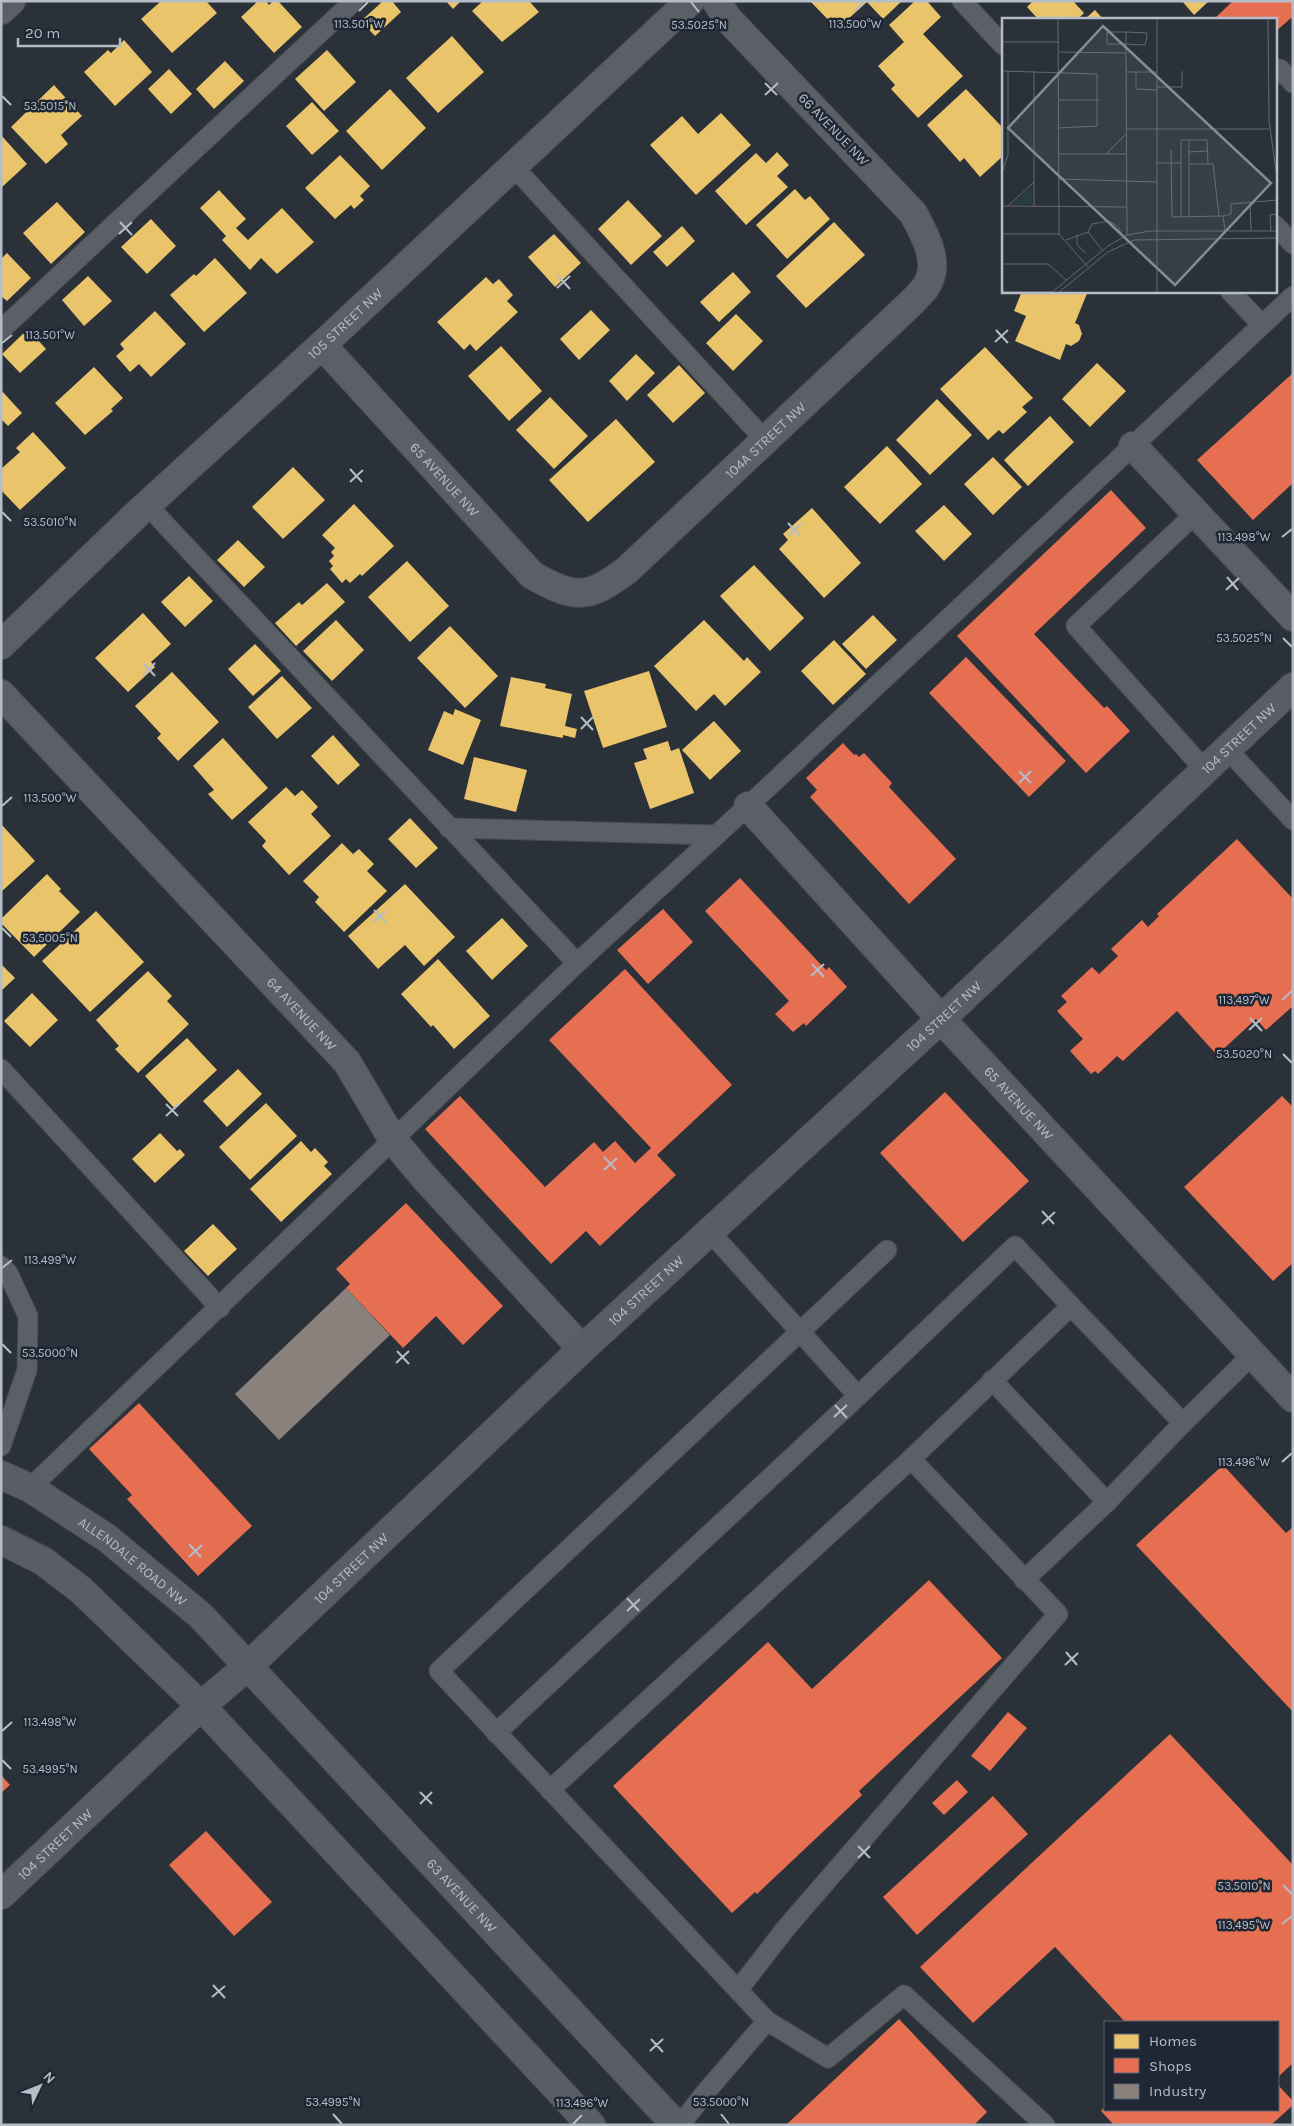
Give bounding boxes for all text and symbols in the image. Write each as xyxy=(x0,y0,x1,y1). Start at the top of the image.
scale bar xyxy=(18,15,120,47)
text: 113.501°W xyxy=(334,17,384,31)
text: 113.500°W xyxy=(829,17,882,31)
text: 53.5025°N xyxy=(671,18,727,32)
inset map xyxy=(1002,18,1276,292)
text: 20 m xyxy=(25,24,60,42)
street label: 66 AVENUE NW xyxy=(795,89,873,170)
text: 53.5015°N xyxy=(24,99,76,113)
street label: 105 STREET NW xyxy=(304,284,387,363)
text: 113.501°W xyxy=(25,328,75,342)
street label: 104A STREET NW xyxy=(722,398,810,482)
street label: 65 AVENUE NW xyxy=(406,439,483,521)
text: 53.5010°N xyxy=(23,515,77,529)
text: 113.498°W xyxy=(1217,530,1271,544)
text: 53.5025°N xyxy=(1216,631,1272,645)
street label: 104 STREET NW xyxy=(1198,699,1280,778)
text: 113.500°W xyxy=(24,791,77,805)
text: 53.5005°N xyxy=(22,931,78,945)
street label: 64 AVENUE NW xyxy=(263,974,340,1055)
street label: 104 STREET NW xyxy=(903,977,985,1056)
text: 113.497°W xyxy=(1218,993,1270,1007)
text: 53.5020°N xyxy=(1216,1047,1272,1061)
street label: 65 AVENUE NW xyxy=(980,1063,1057,1144)
street label: 104 STREET NW xyxy=(605,1252,688,1330)
text: 113.499°W xyxy=(24,1253,77,1267)
text: 53.5000°N xyxy=(22,1346,78,1360)
text: 113.496°W xyxy=(1218,1455,1271,1469)
street label: ALLENDALE ROAD NW xyxy=(75,1514,191,1610)
street label: 104 STREET NW xyxy=(311,1529,393,1608)
text: 113.498°W xyxy=(23,1715,77,1729)
text: 53.4995°N xyxy=(22,1762,78,1776)
street label: 104 STREET NW xyxy=(14,1805,96,1884)
street label: 63 AVENUE NW xyxy=(423,1855,500,1937)
text: 53.5010°N xyxy=(1217,1879,1271,1893)
text: 113.495°W xyxy=(1218,1918,1270,1932)
legend xyxy=(1104,2021,1279,2111)
text: Homes xyxy=(1149,2032,1197,2050)
text: Shops xyxy=(1149,2057,1192,2075)
north arrow xyxy=(15,2061,65,2111)
text: N xyxy=(39,2068,59,2087)
text: Industry xyxy=(1149,2082,1206,2100)
text: 53.4995°N xyxy=(305,2095,361,2109)
text: 53.5000°N xyxy=(693,2095,749,2109)
text: 113.496°W xyxy=(556,2096,609,2110)

